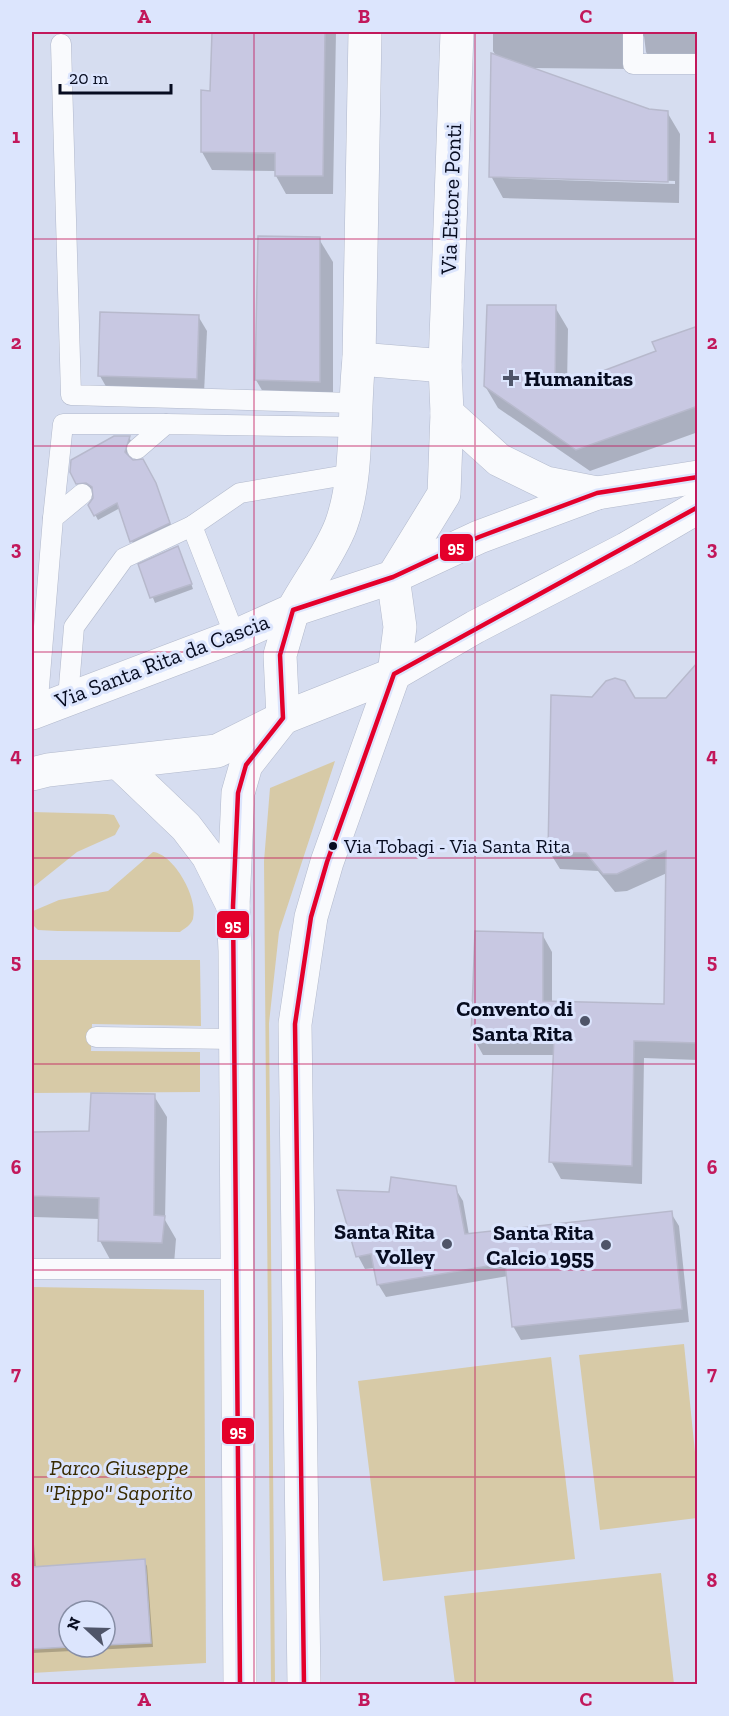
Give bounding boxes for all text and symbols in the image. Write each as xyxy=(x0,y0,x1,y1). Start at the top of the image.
text: A xyxy=(137,4,151,28)
text: B xyxy=(358,4,370,28)
text: C xyxy=(580,4,593,28)
scale bar xyxy=(60,57,171,95)
text: 20 m xyxy=(69,67,109,89)
street label: Via Ettore Ponti xyxy=(435,123,467,276)
text: 1 xyxy=(12,124,20,148)
text: 1 xyxy=(708,124,716,148)
text: 2 xyxy=(11,330,22,354)
text: 2 xyxy=(707,330,718,354)
place label: Humanitas xyxy=(524,365,633,392)
marker: Humanitas xyxy=(502,369,520,387)
line badge: 95 xyxy=(439,533,474,562)
text: 3 xyxy=(11,536,22,560)
text: 3 xyxy=(707,536,718,560)
text: 95 xyxy=(448,538,464,557)
street label: Via Santa Rita da Cascia xyxy=(50,608,273,715)
text: 4 xyxy=(10,743,22,767)
text: 4 xyxy=(706,743,718,767)
place label: Via Tobagi - Via Santa Rita xyxy=(343,834,571,858)
marker: Via Tobagi - Via Santa Rita xyxy=(327,840,339,852)
line badge: 95 xyxy=(216,910,250,939)
text: 95 xyxy=(225,916,241,935)
text: 5 xyxy=(11,949,21,973)
text: 5 xyxy=(707,949,717,973)
place label: Convento di Santa Rita xyxy=(456,995,573,1047)
marker: Convento di Santa Rita xyxy=(578,1014,592,1028)
text: 6 xyxy=(11,1155,22,1179)
text: 6 xyxy=(707,1155,718,1179)
place label: Santa Rita Volley xyxy=(334,1218,435,1270)
place label: Santa Rita Calcio 1955 xyxy=(486,1219,594,1271)
marker: Santa Rita Volley xyxy=(440,1237,454,1251)
marker: Santa Rita Calcio 1955 xyxy=(599,1238,613,1252)
text: 7 xyxy=(11,1361,21,1385)
text: 7 xyxy=(707,1361,717,1385)
line badge: 95 xyxy=(221,1417,255,1445)
text: 95 xyxy=(230,1422,246,1441)
park label: Parco Giuseppe "Pippo" Saporito xyxy=(45,1454,193,1506)
text: 8 xyxy=(11,1568,22,1592)
text: 8 xyxy=(707,1568,718,1592)
north arrow xyxy=(57,1599,117,1659)
text: N xyxy=(62,1614,85,1633)
text: A xyxy=(137,1687,151,1711)
text: B xyxy=(358,1687,370,1711)
text: C xyxy=(580,1687,593,1711)

